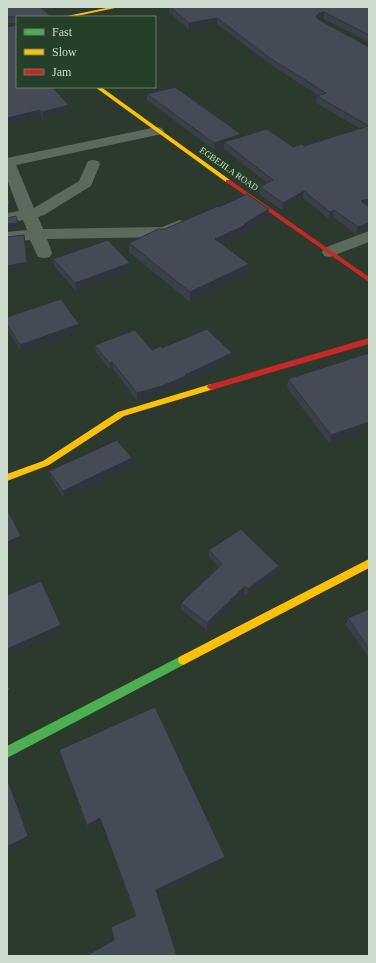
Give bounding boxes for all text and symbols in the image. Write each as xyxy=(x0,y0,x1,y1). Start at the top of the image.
legend xyxy=(16,16,156,88)
text: Fast xyxy=(52,25,73,39)
text: Slow xyxy=(52,45,77,59)
text: Jam xyxy=(52,65,72,79)
street label: EGBEJILA ROAD xyxy=(198,145,261,193)

